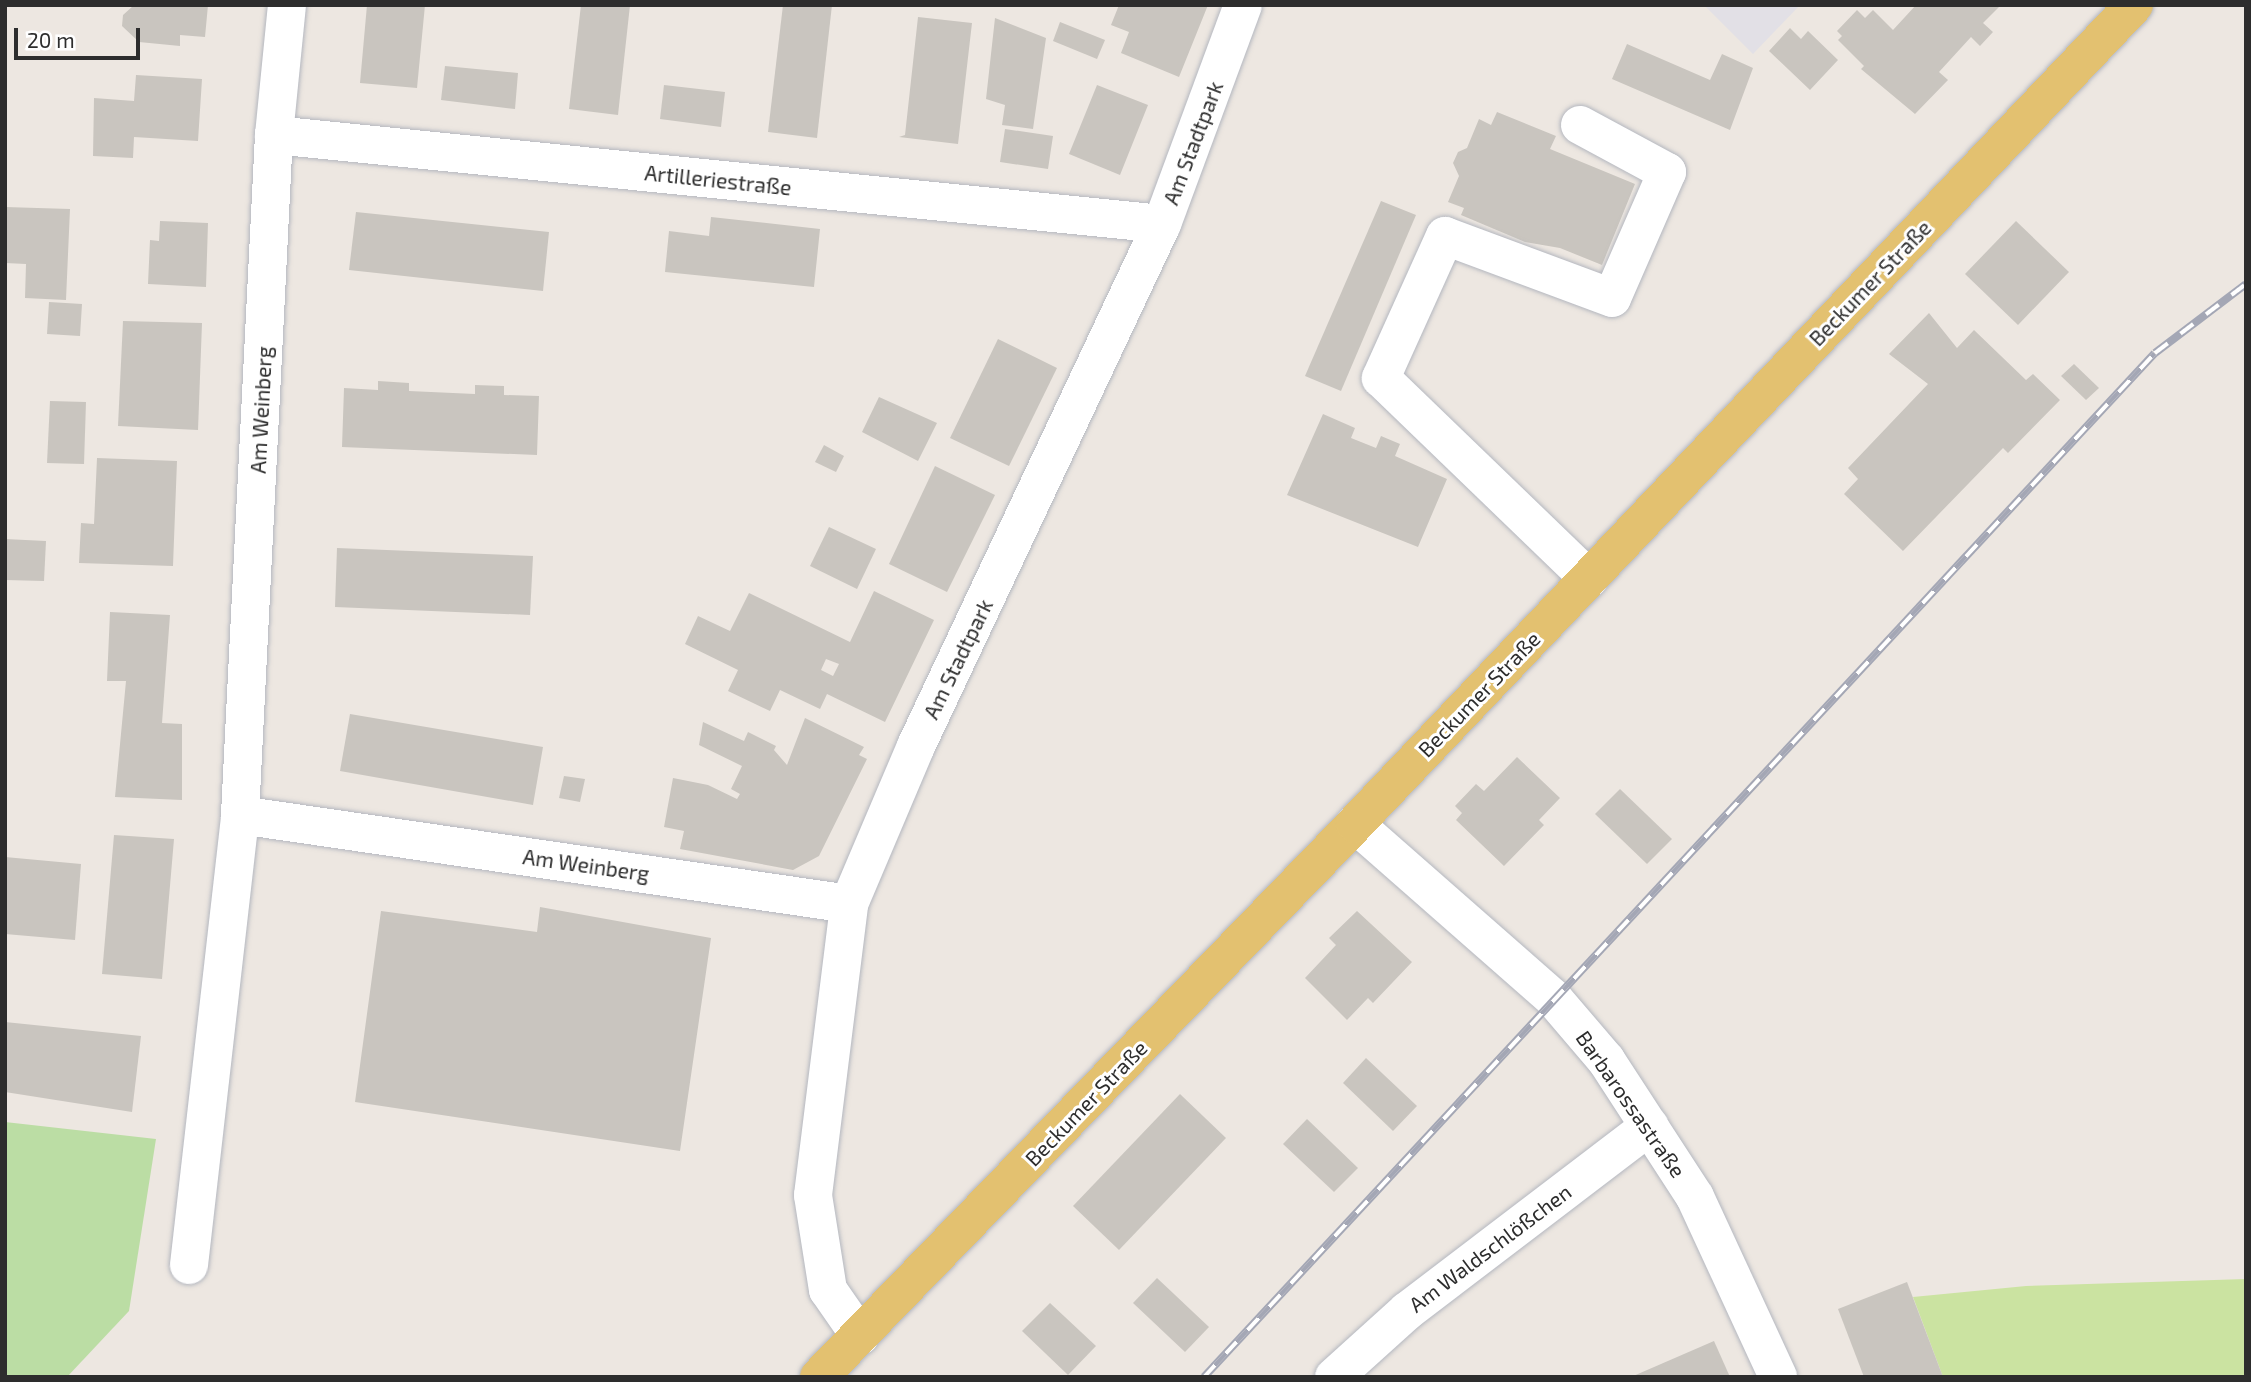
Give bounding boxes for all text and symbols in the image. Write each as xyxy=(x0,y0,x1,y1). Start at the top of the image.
scale bar xyxy=(18,14,144,58)
text: 20 m xyxy=(27,27,75,52)
street label: Am Stadtpark xyxy=(1158,78,1228,208)
street label: Artilleriestraße xyxy=(643,160,793,200)
street label: Beckumer Straße xyxy=(1804,215,1936,351)
street label: Am Weinberg xyxy=(245,346,277,474)
street label: Am Stadtpark xyxy=(918,595,998,723)
street label: Beckumer Straße xyxy=(1413,626,1545,762)
street label: Am Weinberg xyxy=(521,844,651,886)
street label: Barbarossastraße xyxy=(1571,1026,1691,1182)
street label: Beckumer Straße xyxy=(1020,1035,1152,1171)
street label: Am Waldschlößchen xyxy=(1404,1179,1576,1317)

